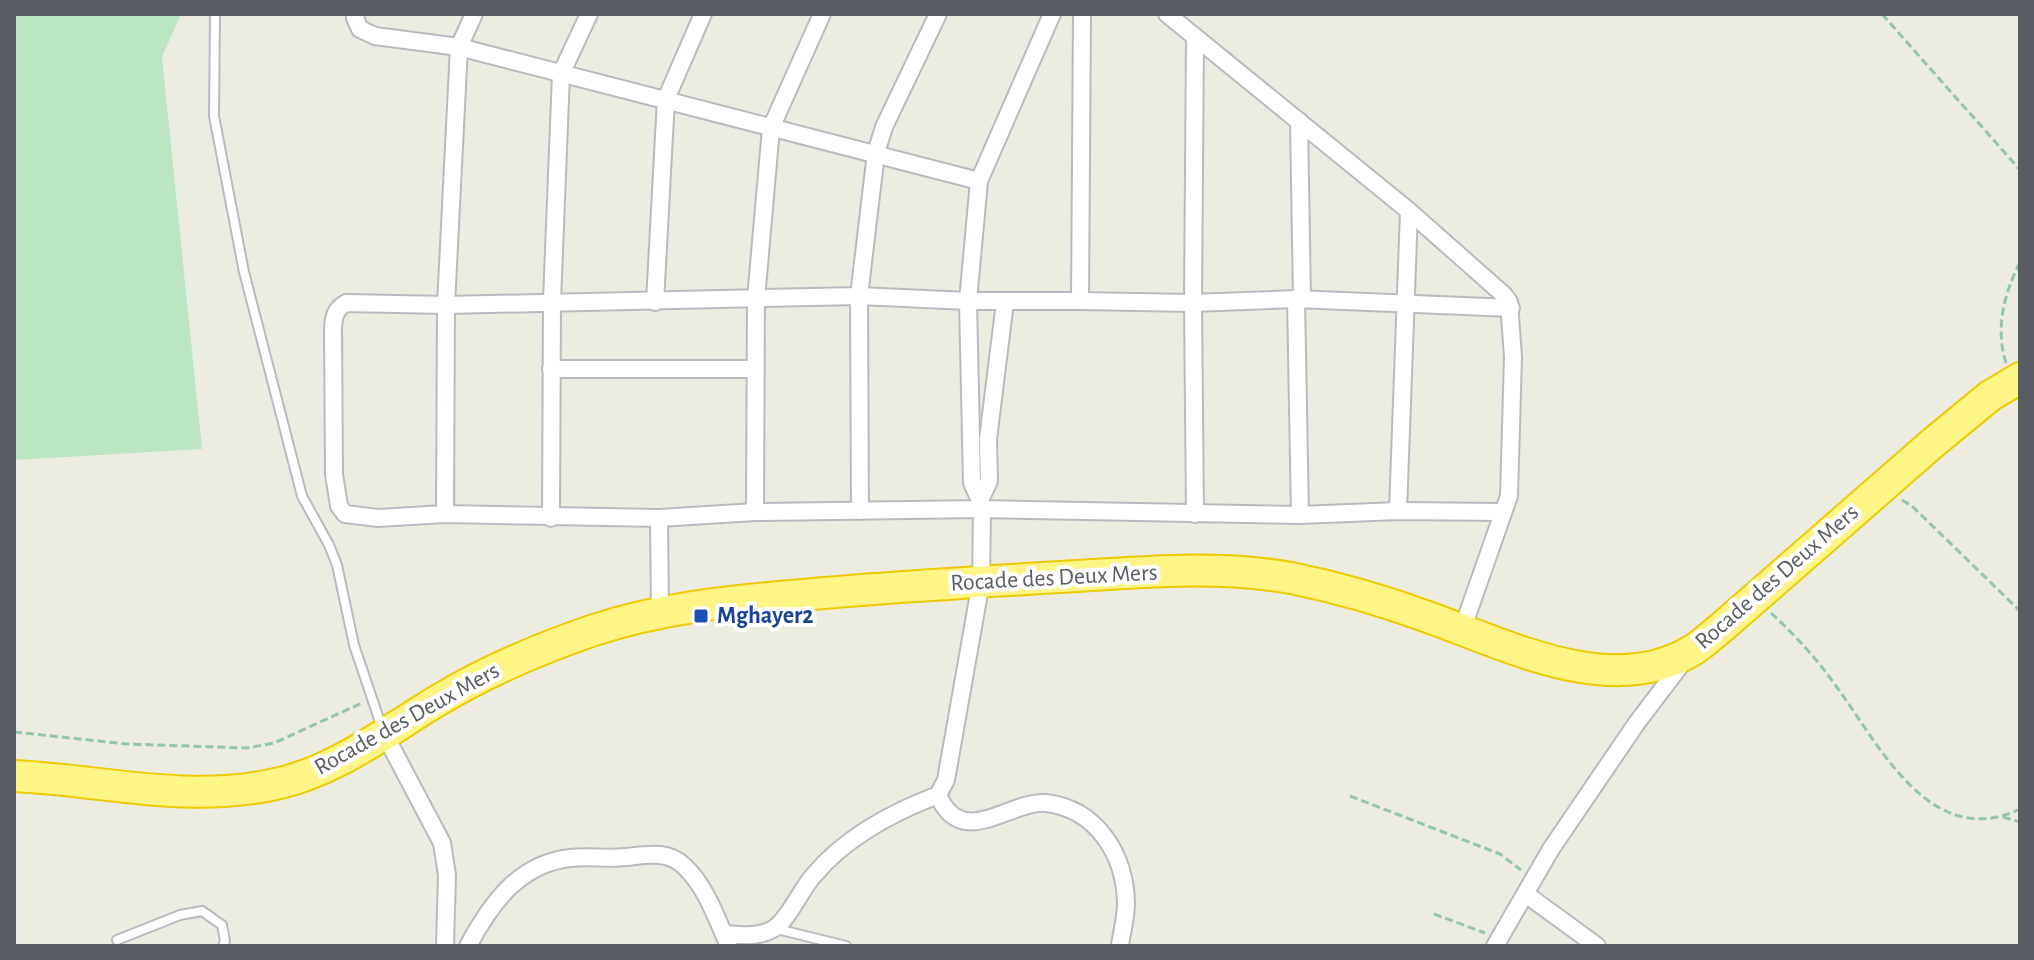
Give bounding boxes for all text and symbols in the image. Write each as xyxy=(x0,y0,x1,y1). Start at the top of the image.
street label: Rocade des Deux Mers xyxy=(1691,500,1863,654)
street label: Rocade des Deux Mers xyxy=(950,561,1158,595)
place label: Mghayer2 xyxy=(717,604,814,628)
marker: Mghayer2 xyxy=(692,607,710,625)
street label: Rocade des Deux Mers xyxy=(310,658,504,780)

